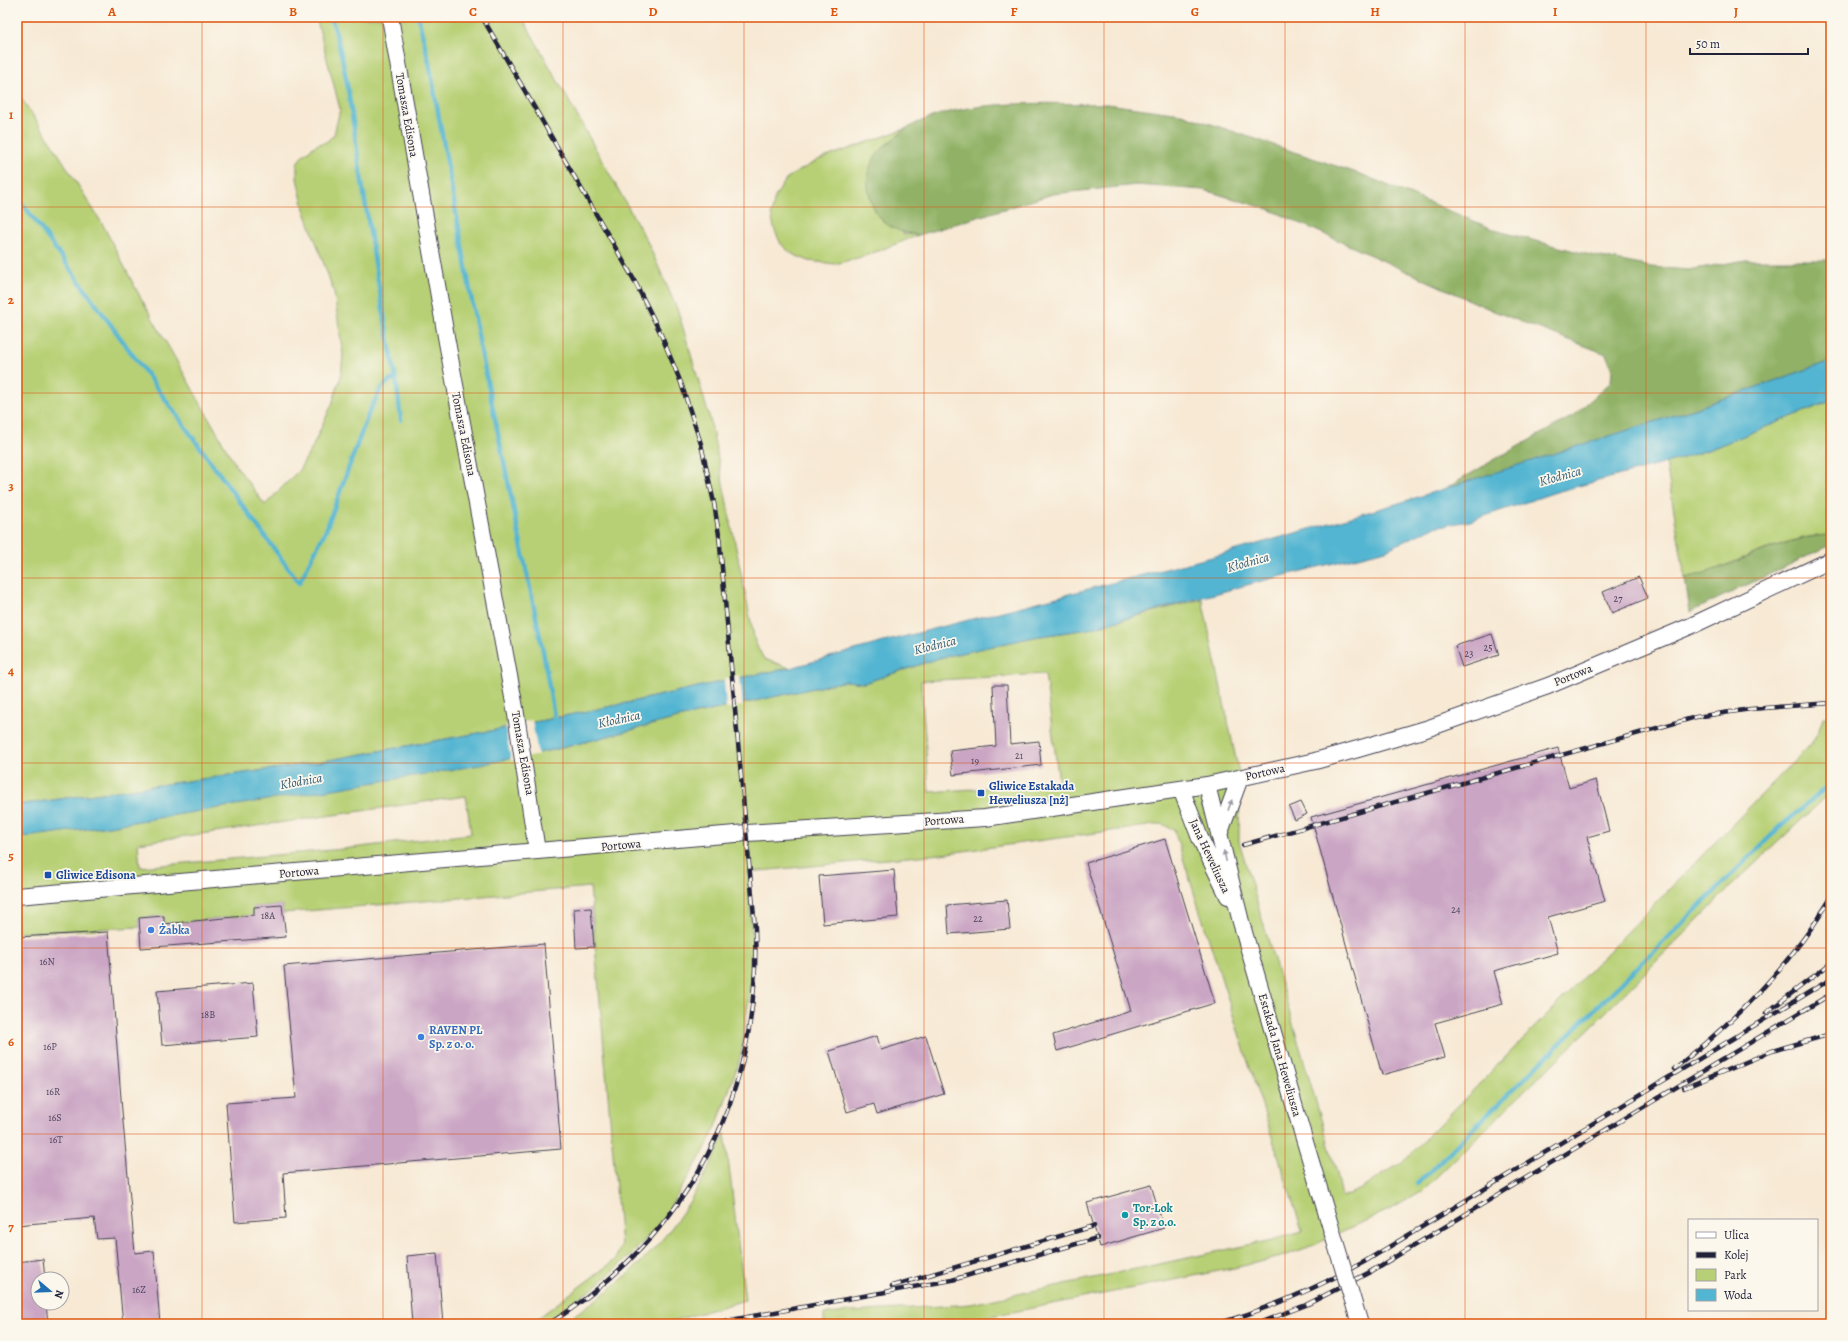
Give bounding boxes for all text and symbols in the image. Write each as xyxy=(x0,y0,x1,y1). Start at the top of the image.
text: A xyxy=(107,3,117,20)
text: B xyxy=(289,3,297,20)
text: C xyxy=(469,3,477,20)
text: D xyxy=(648,3,658,20)
text: E xyxy=(830,3,838,20)
text: F xyxy=(1011,3,1018,20)
text: G xyxy=(1191,3,1199,20)
text: H xyxy=(1370,3,1380,20)
text: I xyxy=(1553,3,1558,20)
text: J xyxy=(1734,3,1738,20)
scale bar xyxy=(1690,30,1808,56)
text: 50 m xyxy=(1696,36,1720,52)
street label: Tomasza Edisona xyxy=(392,72,422,159)
text: 1 xyxy=(9,106,14,123)
text: 2 xyxy=(8,291,15,308)
street label: Tomasza Edisona xyxy=(448,391,480,478)
water label: Kłodnica xyxy=(1537,462,1583,490)
text: 3 xyxy=(8,477,14,494)
water label: Kłodnica xyxy=(1225,548,1271,576)
house number: 27 xyxy=(1614,592,1623,605)
water label: Kłodnica xyxy=(912,632,958,658)
house number: 25 xyxy=(1483,641,1493,654)
house number: 23 xyxy=(1465,647,1473,660)
street label: Portowa xyxy=(1551,660,1595,690)
text: 4 xyxy=(8,662,14,679)
water label: Kłodnica xyxy=(596,706,642,732)
street label: Tomasza Edisona xyxy=(508,710,538,797)
house number: 21 xyxy=(1015,749,1024,762)
house number: 19 xyxy=(971,754,979,767)
street label: Portowa xyxy=(1244,760,1287,784)
water label: Kłodnica xyxy=(278,769,324,793)
place label: Gliwice Estakada Heweliusza [nż] xyxy=(989,778,1074,808)
marker: Gliwice Estakada Heweliusza [nż] xyxy=(976,788,986,798)
one-way arrow xyxy=(1227,799,1233,811)
street label: Portowa xyxy=(923,811,965,829)
street label: Jana Heweliusza xyxy=(1186,816,1234,896)
street label: Portowa xyxy=(600,835,642,855)
text: 5 xyxy=(8,847,14,864)
one-way arrow xyxy=(1222,850,1228,862)
street label: Portowa xyxy=(278,862,320,882)
place label: Gliwice Edisona xyxy=(56,867,136,883)
marker: Gliwice Edisona xyxy=(43,870,53,880)
house number: 24 xyxy=(1451,903,1461,916)
house number: 18A xyxy=(261,909,275,922)
house number: 22 xyxy=(973,912,983,925)
place label: Żabka xyxy=(159,922,190,938)
marker: Żabka xyxy=(146,925,156,935)
house number: 16N xyxy=(39,955,55,968)
street label: Estakada Jana Heweliusza xyxy=(1255,992,1305,1119)
house number: 18B xyxy=(201,1008,215,1021)
place label: RAVEN PL Sp. z o. o. xyxy=(429,1022,483,1052)
marker: RAVEN PL Sp. z o. o. xyxy=(416,1032,426,1042)
text: 6 xyxy=(8,1033,14,1050)
house number: 16P xyxy=(43,1040,57,1053)
house number: 16R xyxy=(46,1085,61,1098)
house number: 16S xyxy=(48,1111,62,1124)
house number: 16T xyxy=(49,1133,63,1146)
place label: Tor-Lok Sp. z o.o. xyxy=(1133,1200,1176,1230)
marker: Tor-Lok Sp. z o.o. xyxy=(1120,1210,1130,1220)
text: 7 xyxy=(8,1218,14,1235)
legend xyxy=(1688,1219,1818,1311)
text: Ulica xyxy=(1724,1227,1749,1243)
text: Kolej xyxy=(1724,1247,1748,1263)
text: Park xyxy=(1724,1267,1747,1283)
north arrow xyxy=(30,1271,70,1311)
house number: 16Z xyxy=(132,1283,146,1296)
text: Woda xyxy=(1723,1287,1753,1303)
text: N xyxy=(51,1288,67,1300)

